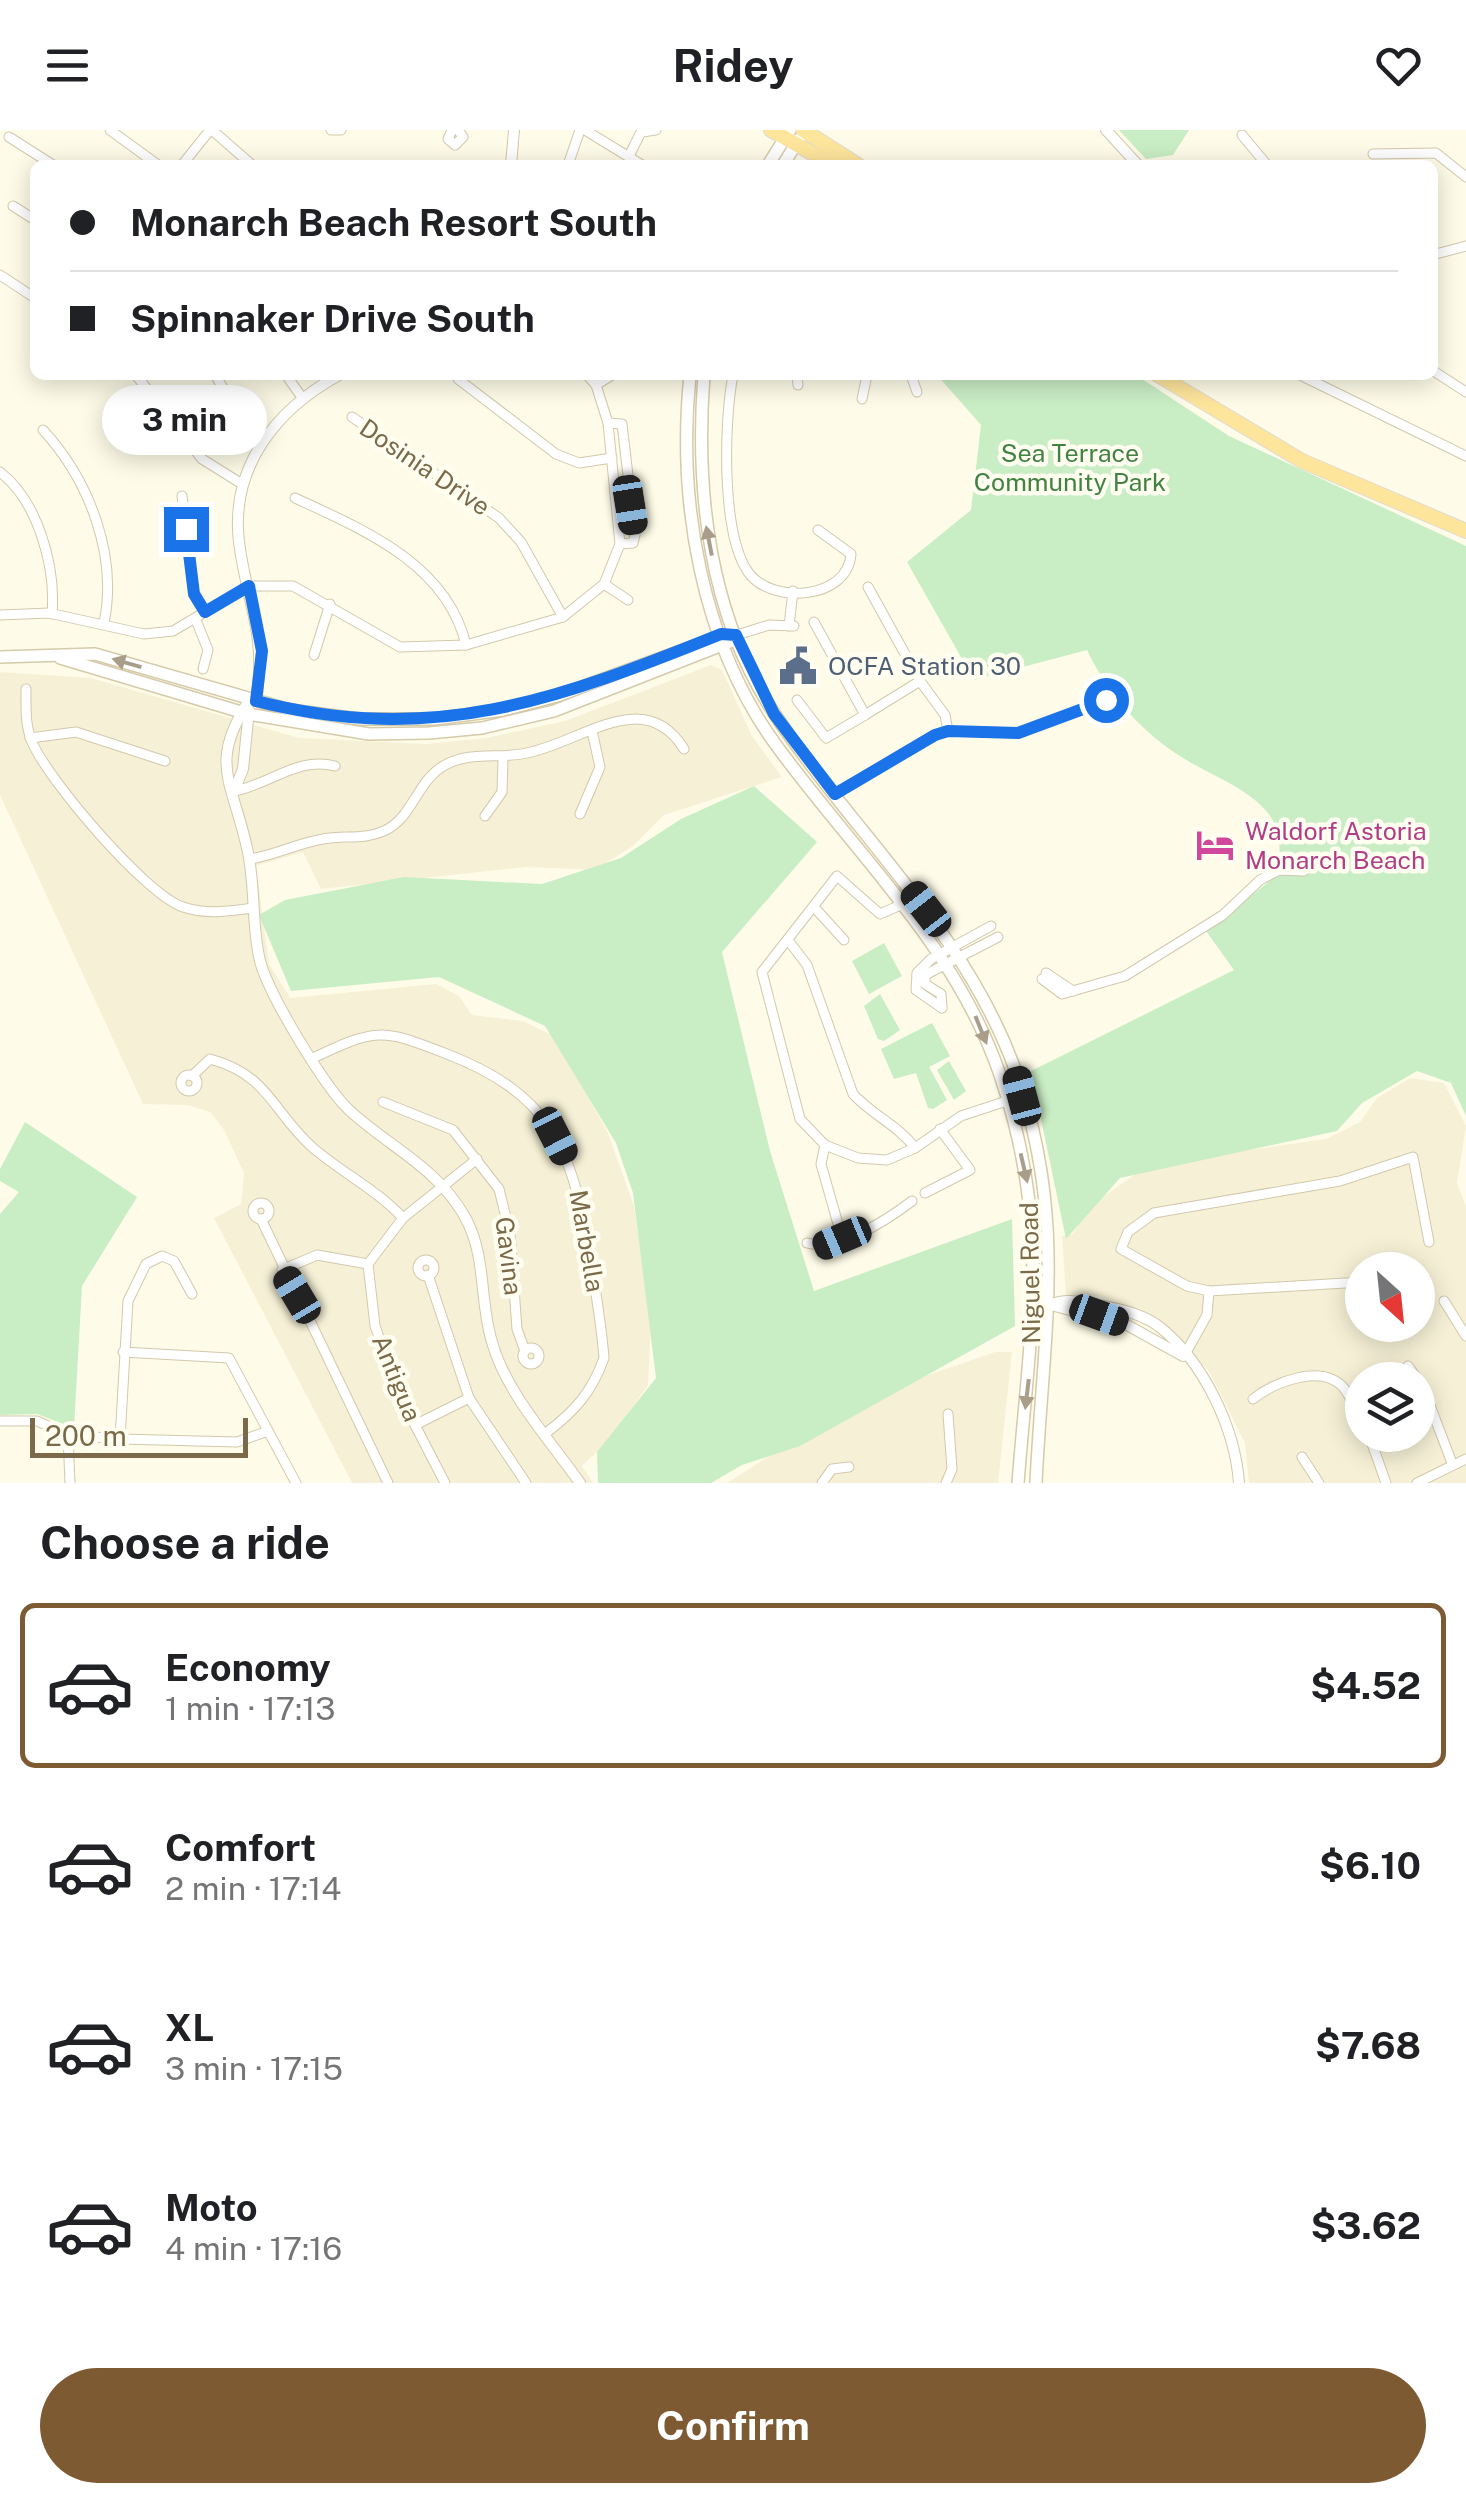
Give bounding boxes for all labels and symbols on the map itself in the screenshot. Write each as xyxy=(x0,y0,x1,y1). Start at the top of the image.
callout: 3 min xyxy=(104,384,268,454)
street label: Dosinia Drive xyxy=(354,412,496,522)
park label: Sea Terrace Community Park xyxy=(974,438,1166,497)
car xyxy=(610,473,650,537)
route end xyxy=(164,507,209,552)
one-way arrow xyxy=(701,526,717,557)
public building icon: OCFA Station 30 xyxy=(777,645,819,687)
place label: OCFA Station 30 xyxy=(828,651,1021,681)
one-way arrow xyxy=(111,655,141,670)
route start xyxy=(1084,678,1129,723)
place label: Waldorf Astoria Monarch Beach xyxy=(1245,816,1427,875)
hotel icon: Waldorf Astoria Monarch Beach xyxy=(1194,824,1236,866)
car xyxy=(896,876,956,942)
one-way arrow xyxy=(974,1015,990,1045)
car xyxy=(1000,1063,1044,1129)
car xyxy=(528,1102,582,1170)
one-way arrow xyxy=(1017,1153,1032,1184)
street label: Marbella xyxy=(563,1188,611,1294)
street label: Niguel Road xyxy=(1014,1202,1046,1344)
car xyxy=(809,1212,875,1264)
street label: Gavina xyxy=(489,1215,529,1297)
north arrow xyxy=(1345,1252,1435,1342)
car xyxy=(269,1262,325,1328)
car xyxy=(1066,1291,1132,1339)
street label: Antigua xyxy=(366,1330,428,1426)
one-way arrow xyxy=(1019,1378,1035,1410)
scale bar xyxy=(30,1413,248,1458)

